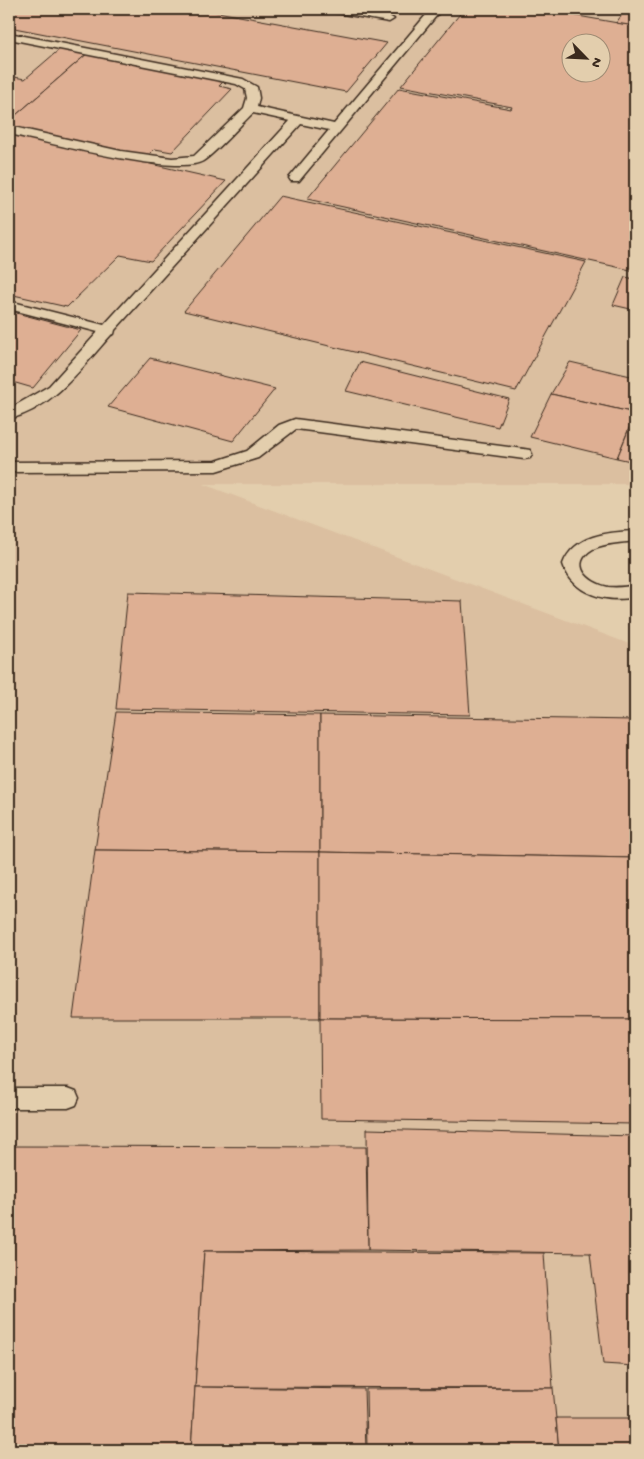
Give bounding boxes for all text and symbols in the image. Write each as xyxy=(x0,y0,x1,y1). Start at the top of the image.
north arrow xyxy=(562,32,612,82)
text: N xyxy=(586,55,605,70)

